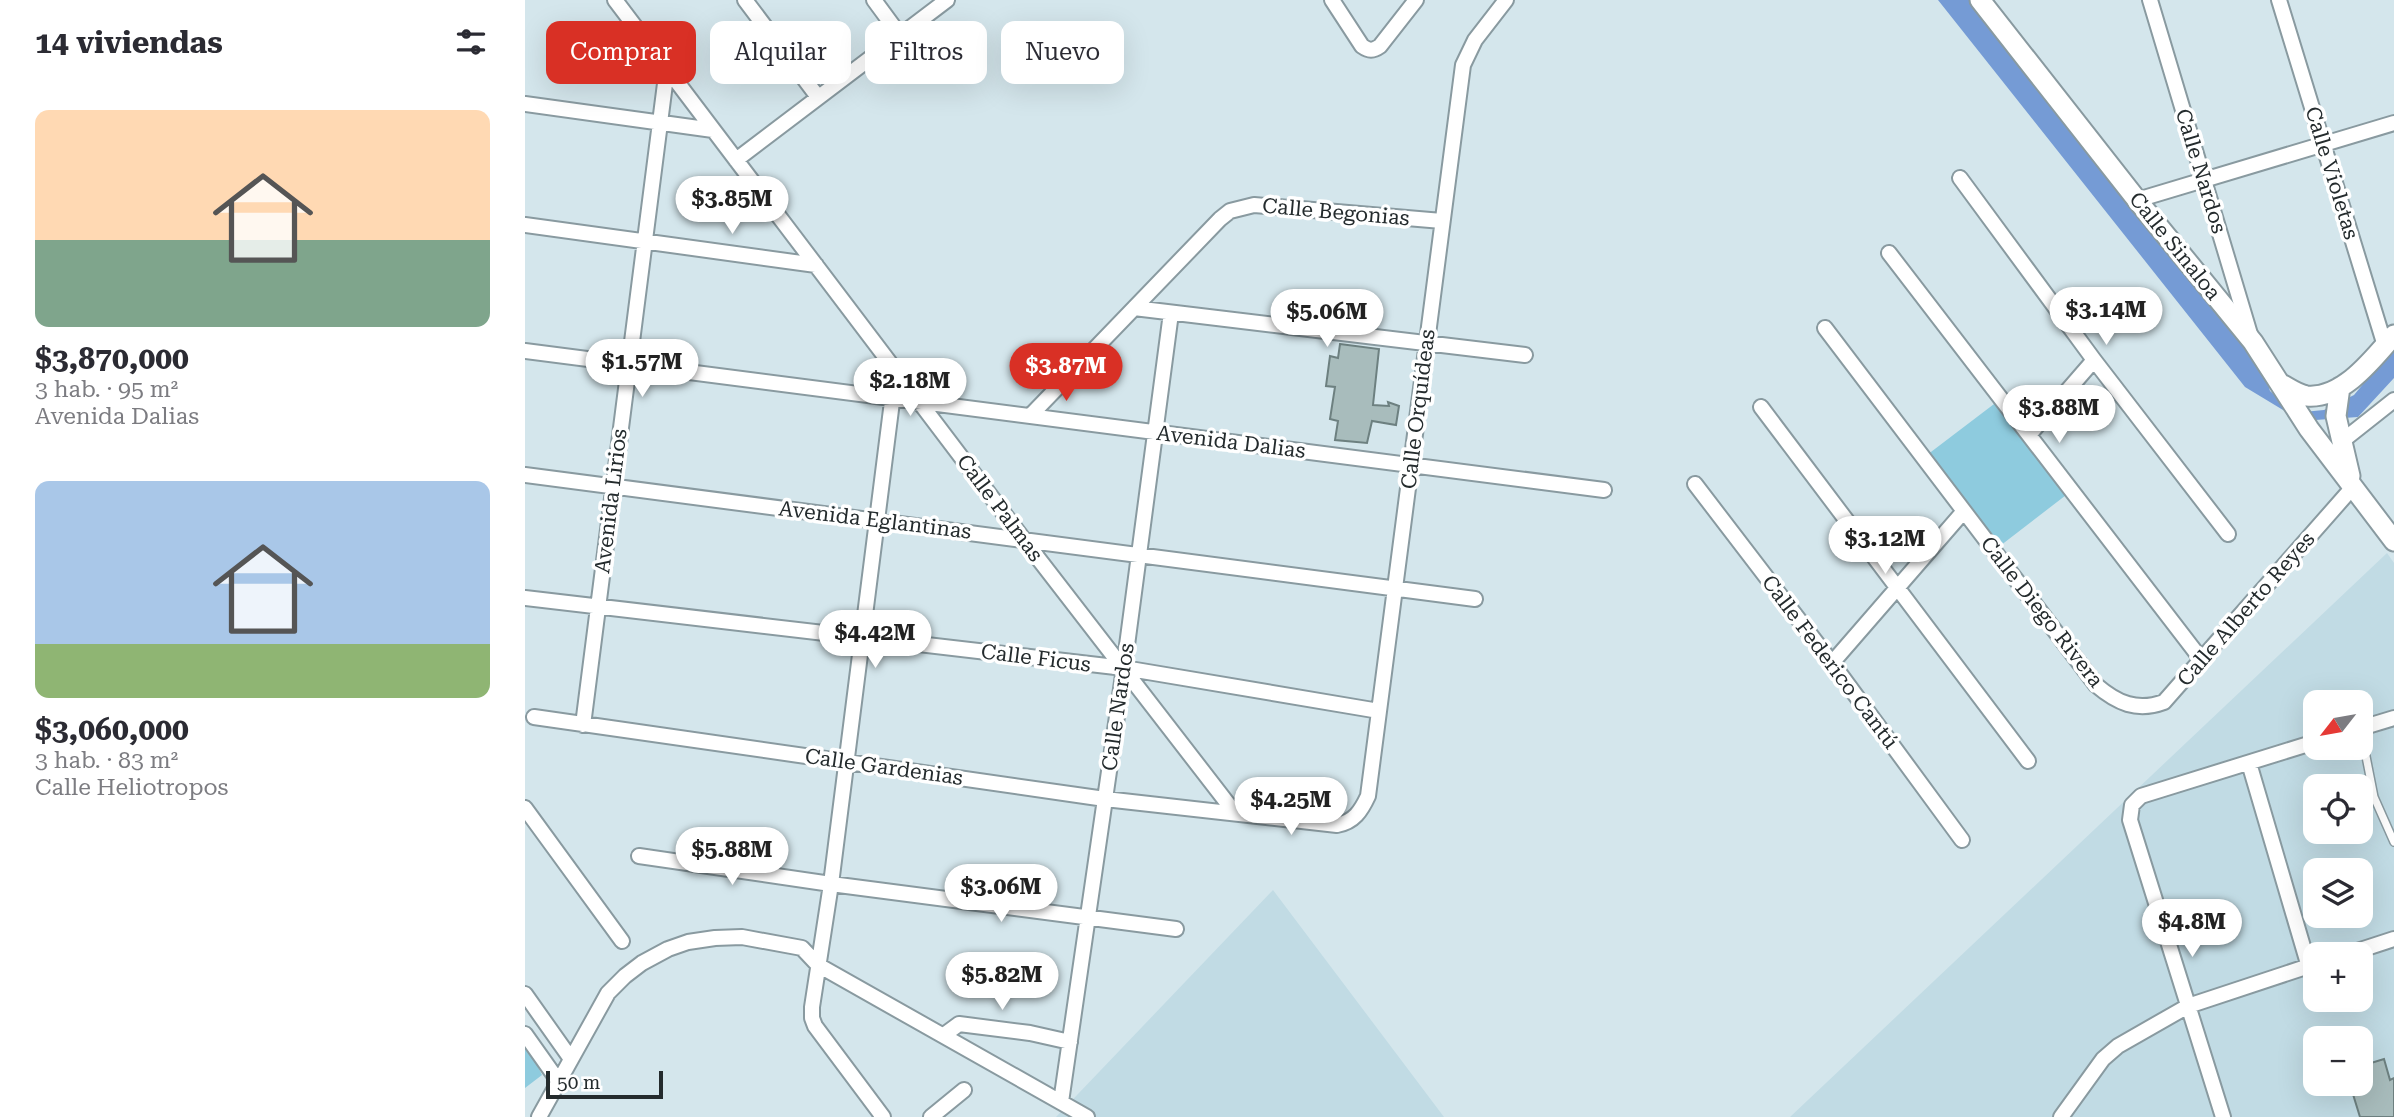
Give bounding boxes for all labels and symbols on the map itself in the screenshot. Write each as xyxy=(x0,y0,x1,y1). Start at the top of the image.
street label: Calle Violetas xyxy=(2300,104,2364,242)
street label: Calle Nardos xyxy=(2171,106,2231,236)
pin: $3.85M xyxy=(675,176,789,236)
street label: Calle Sinaloa xyxy=(2124,187,2226,305)
street label: Calle Begonias xyxy=(1261,194,1411,230)
pin: $3.14M xyxy=(2049,288,2163,347)
pin: $5.06M xyxy=(1270,290,1384,349)
street label: Calle Orquídeas xyxy=(1396,328,1440,490)
pin: $1.57M xyxy=(585,340,699,399)
pin: $3.87M xyxy=(1009,344,1123,403)
pin: $2.18M xyxy=(853,358,967,418)
pin: $3.88M xyxy=(2002,386,2116,445)
street label: Avenida Dalias xyxy=(1155,421,1307,463)
street label: Avenida Lirios xyxy=(590,427,632,575)
street label: Calle Palmas xyxy=(952,450,1048,566)
street label: Avenida Eglantinas xyxy=(777,496,973,544)
pin: $3.12M xyxy=(1828,516,1942,576)
street label: Calle Alberto Reyes xyxy=(2172,527,2320,691)
street label: Calle Diego Rivera xyxy=(1976,532,2109,693)
street label: Calle Federico Cantú xyxy=(1757,571,1903,753)
pin: $4.42M xyxy=(818,610,932,670)
street label: Calle Ficus xyxy=(980,639,1092,677)
street label: Calle Nardos xyxy=(1097,642,1139,772)
north arrow xyxy=(2303,690,2373,760)
street label: Calle Gardenias xyxy=(803,744,965,790)
pin: $4.25M xyxy=(1234,778,1348,837)
pin: $5.88M xyxy=(675,828,789,887)
pin: $3.06M xyxy=(944,864,1058,924)
pin: $4.8M xyxy=(2143,900,2241,959)
pin: $5.82M xyxy=(945,953,1059,1012)
scale bar xyxy=(546,1068,663,1100)

